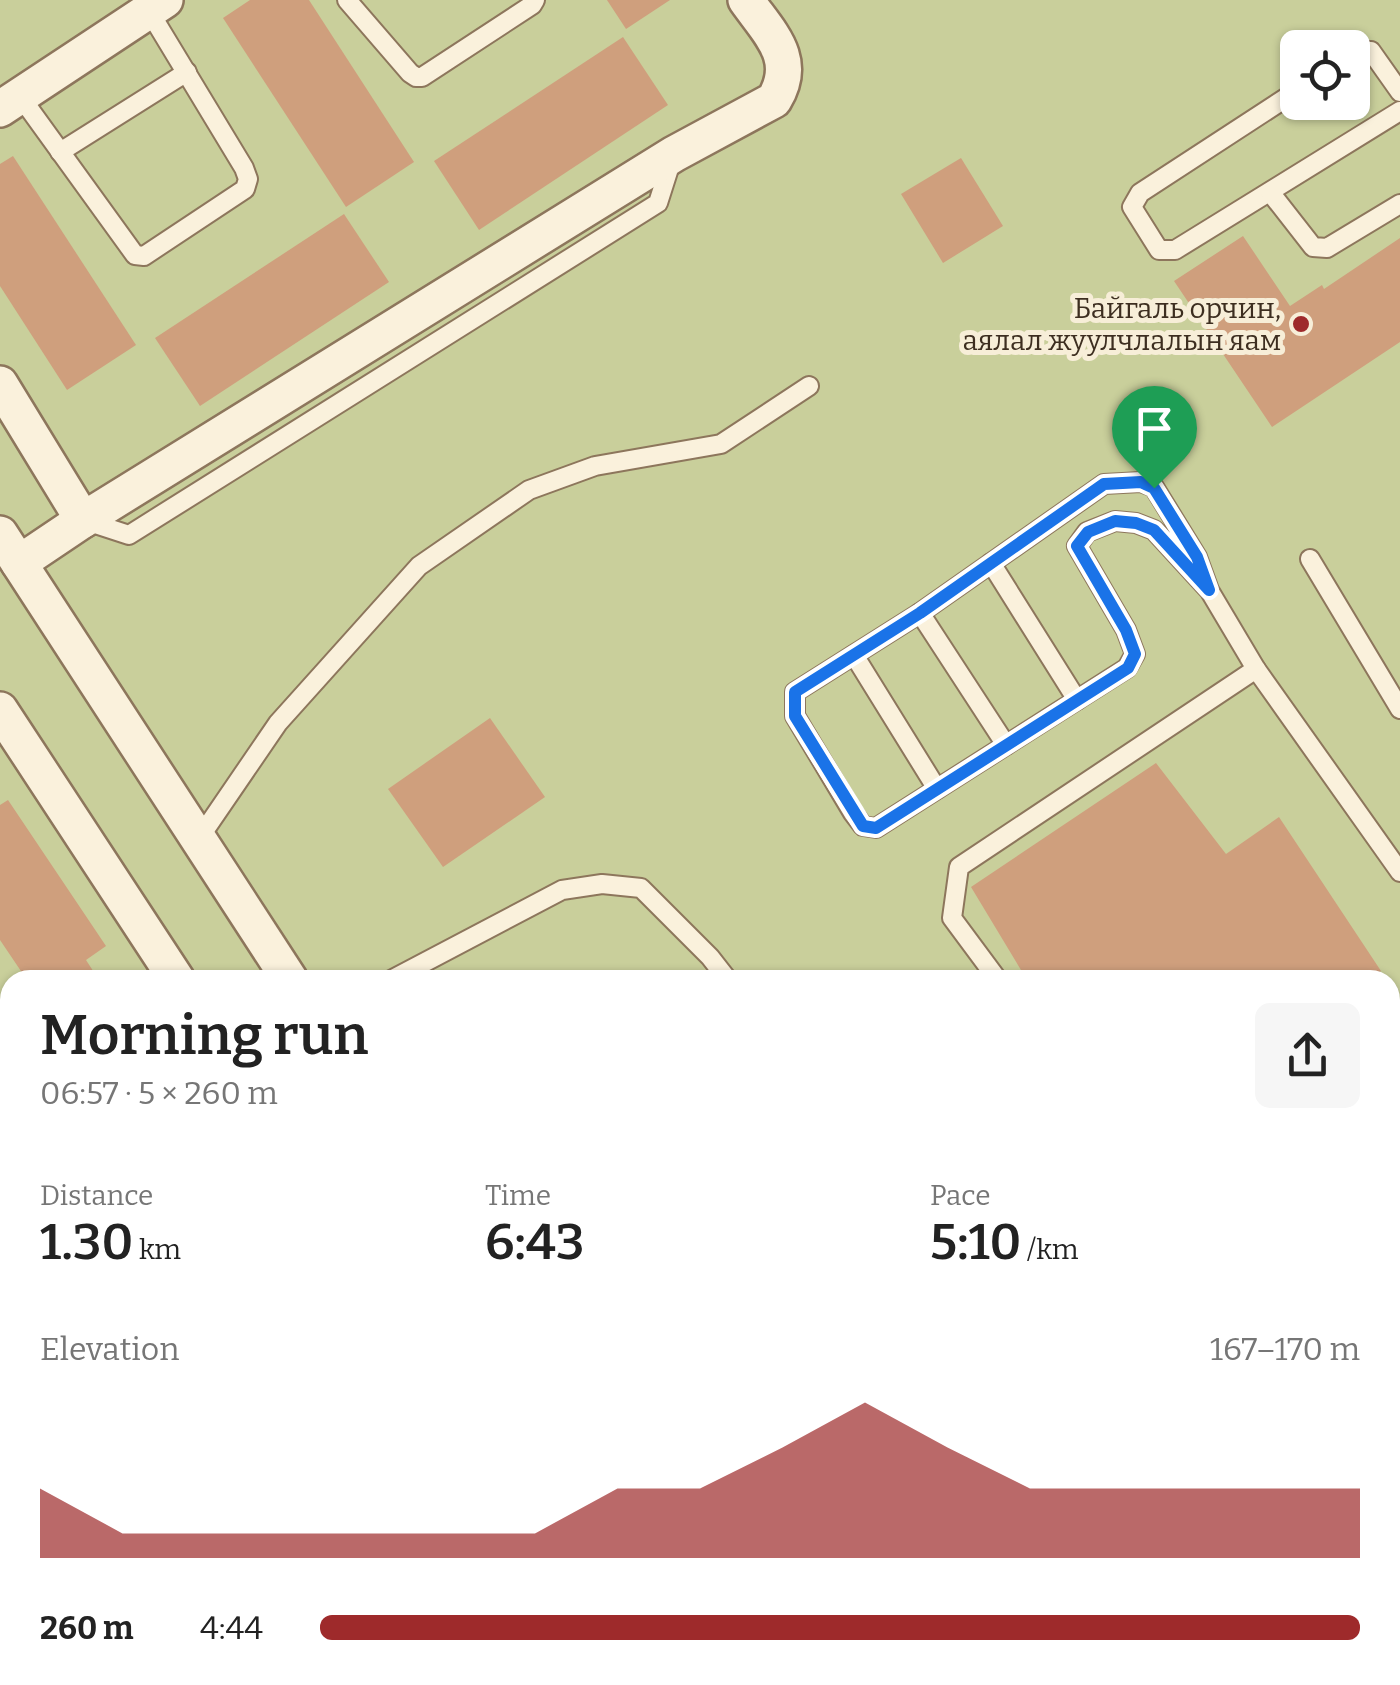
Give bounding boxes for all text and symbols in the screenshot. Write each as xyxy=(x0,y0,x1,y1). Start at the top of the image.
map controls xyxy=(1280,30,1370,120)
button: locate xyxy=(1280,30,1370,120)
place label: Байгаль орчин, аялал жуулчлалын яам xyxy=(963,292,1281,357)
marker: Байгаль орчин, аялал жуулчлалын яам xyxy=(1290,313,1312,335)
pin xyxy=(1112,386,1197,489)
icon: arrive xyxy=(1127,401,1182,456)
text: Morning run xyxy=(40,1003,368,1069)
button: share xyxy=(1255,1003,1360,1108)
text: 06:57 · 5 × 260 m xyxy=(40,1074,278,1112)
text: Distance xyxy=(40,1179,153,1212)
text: Time xyxy=(485,1179,551,1212)
text: Pace xyxy=(930,1179,990,1212)
text: 1.30 xyxy=(40,1212,133,1272)
text: 6:43 xyxy=(485,1212,585,1272)
text: 5:10 xyxy=(930,1212,1021,1272)
text: km xyxy=(133,1233,181,1266)
text: /km xyxy=(1021,1233,1078,1266)
text: Elevation xyxy=(40,1330,180,1368)
text: 167–170 m xyxy=(1210,1330,1360,1368)
text: 260 m xyxy=(40,1609,134,1647)
text: 4:44 xyxy=(200,1609,263,1647)

